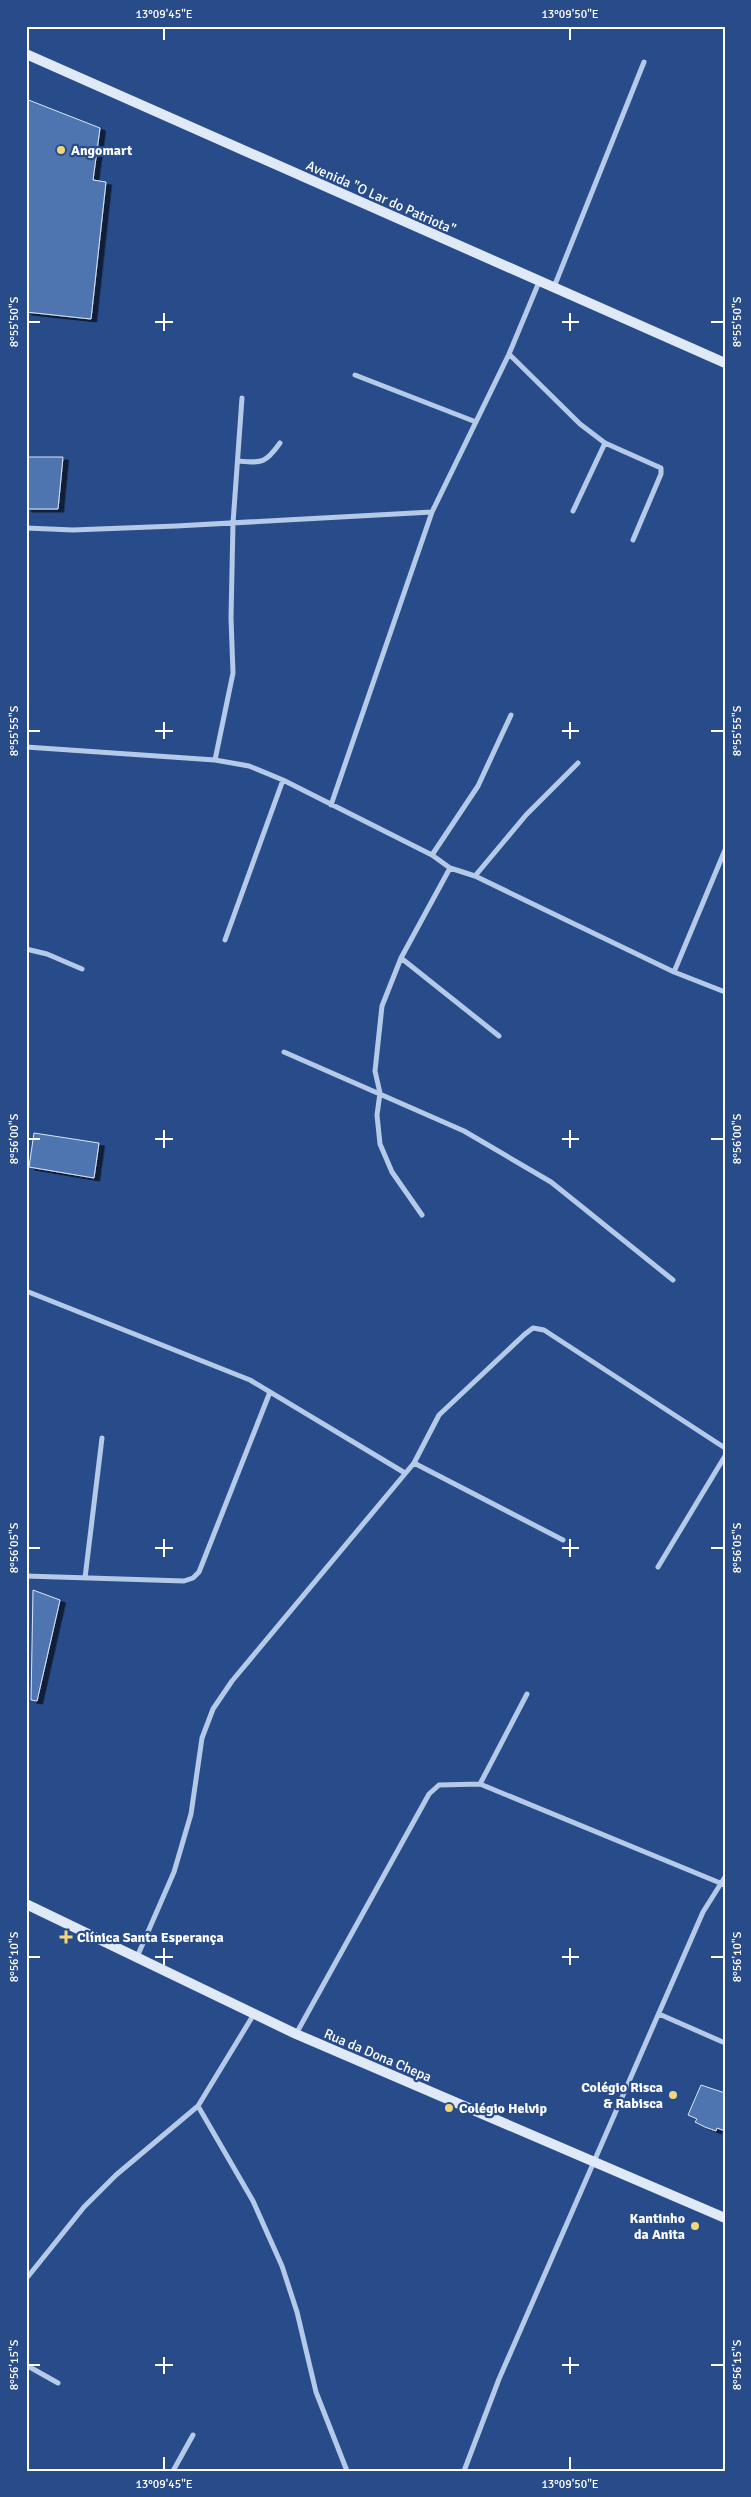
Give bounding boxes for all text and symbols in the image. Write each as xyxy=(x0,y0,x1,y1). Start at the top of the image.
text: 13°09'45"E xyxy=(135,7,193,22)
text: 13°09'50"E xyxy=(541,7,599,22)
place label: Angomart xyxy=(71,142,133,159)
marker: Angomart xyxy=(55,144,67,156)
street label: Avenida "O Lar do Patriota" xyxy=(303,157,458,238)
text: 8°55'50"S xyxy=(7,296,22,347)
text: 8°55'50"S xyxy=(730,296,745,347)
text: 8°55'55"S xyxy=(7,705,22,756)
text: 8°55'55"S xyxy=(730,705,745,756)
text: 8°56'00"S xyxy=(7,1113,22,1164)
text: 8°56'00"S xyxy=(730,1113,745,1164)
text: 8°56'05"S xyxy=(7,1522,22,1573)
text: 8°56'05"S xyxy=(730,1522,745,1573)
place label: Clínica Santa Esperança xyxy=(77,1929,224,1946)
marker: Clínica Santa Esperança xyxy=(59,1930,73,1944)
text: 8°56'10"S xyxy=(7,1931,22,1982)
text: 8°56'10"S xyxy=(730,1931,745,1982)
street label: Rua da Dona Chepa xyxy=(321,2025,434,2086)
place label: Colégio Risca & Rabisca xyxy=(581,2079,663,2112)
marker: Colégio Risca & Rabisca xyxy=(667,2089,679,2101)
place label: Colégio Helvip xyxy=(459,2100,547,2117)
marker: Colégio Helvip xyxy=(443,2102,455,2114)
place label: Kantinho da Anita xyxy=(629,2210,685,2243)
marker: Kantinho da Anita xyxy=(689,2220,701,2232)
text: 8°56'15"S xyxy=(7,2339,22,2390)
text: 8°56'15"S xyxy=(730,2339,745,2390)
text: 13°09'45"E xyxy=(135,2477,193,2492)
text: 13°09'50"E xyxy=(541,2477,599,2492)

